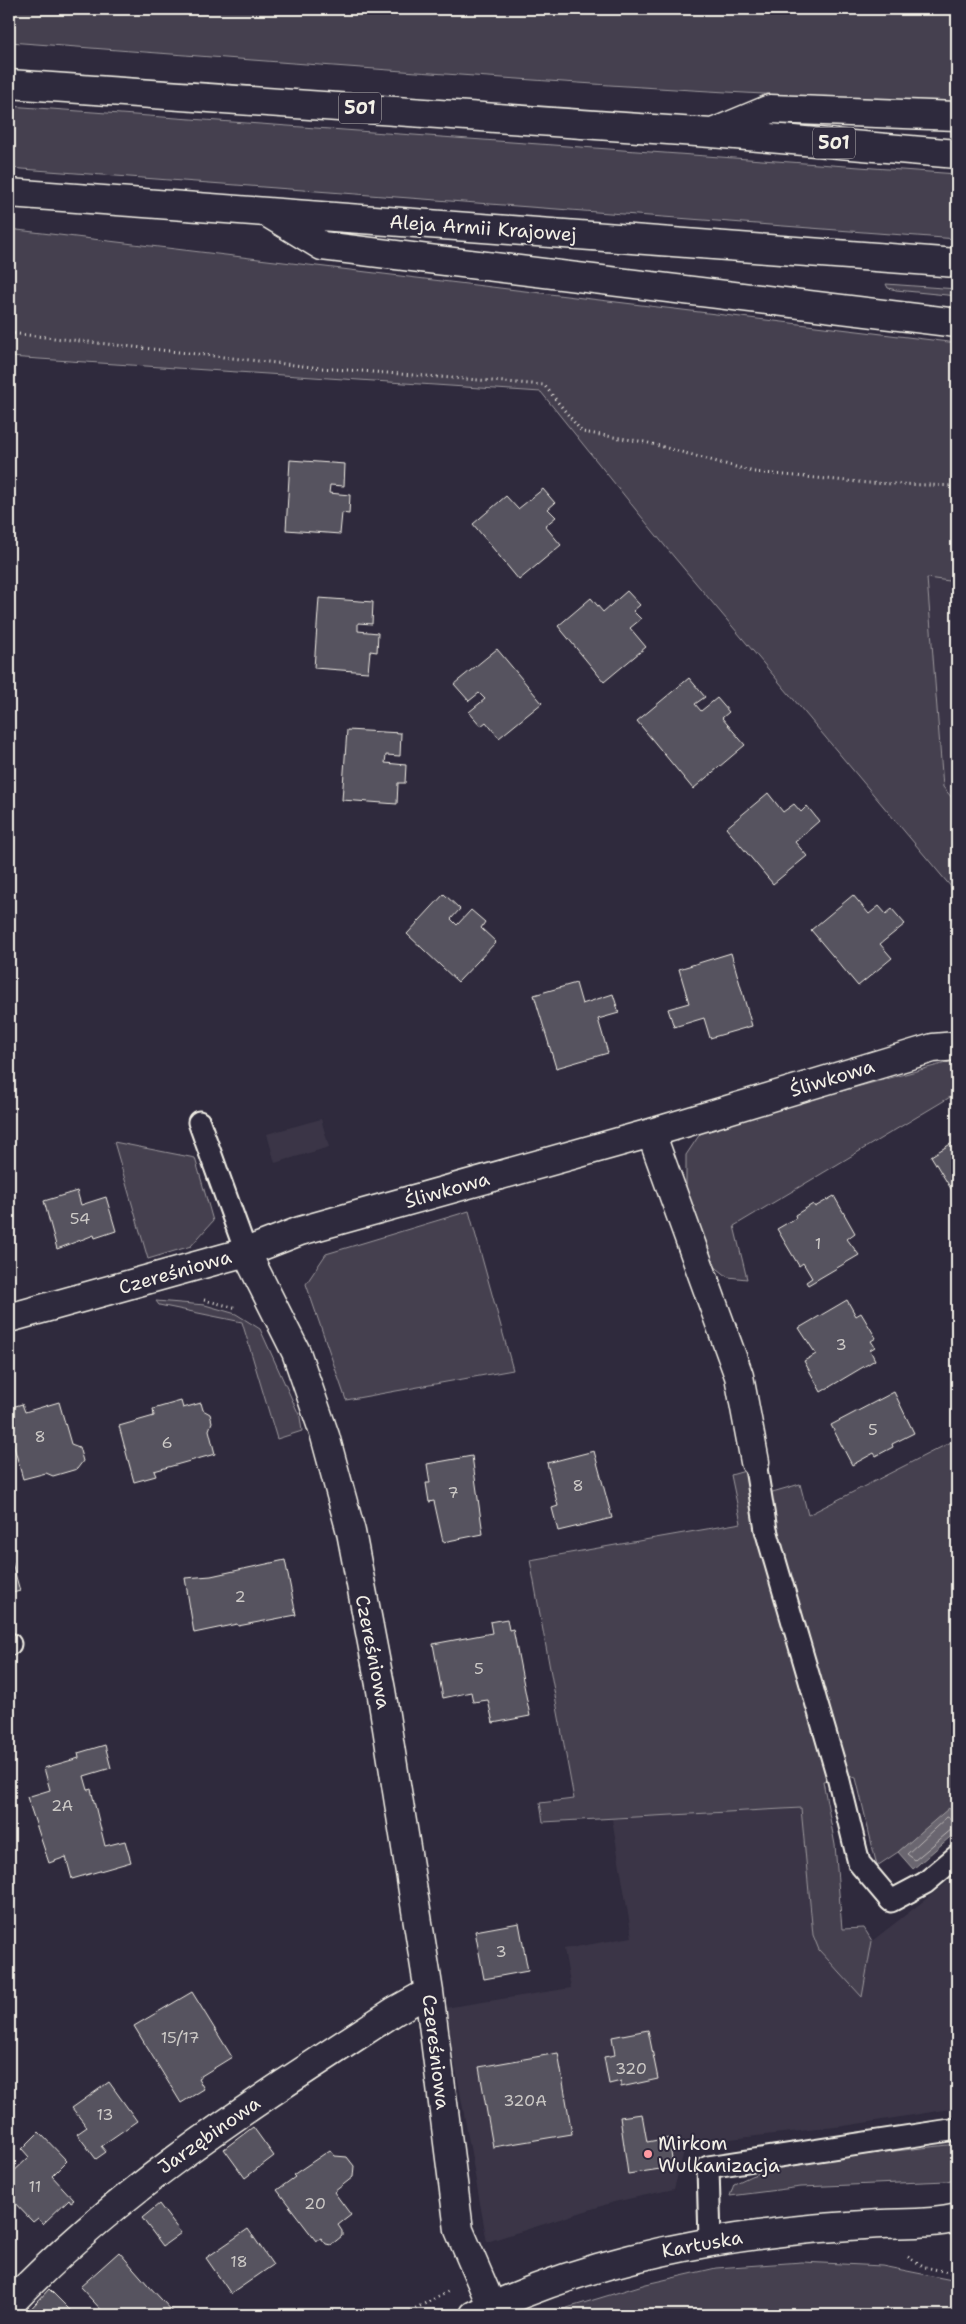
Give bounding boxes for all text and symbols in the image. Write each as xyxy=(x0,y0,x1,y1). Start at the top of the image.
road number: 501 xyxy=(339,92,381,124)
road number: 501 xyxy=(813,128,855,158)
street label: Aleja Armii Krajowej xyxy=(389,209,577,247)
street label: Śliwkowa xyxy=(786,1052,877,1103)
street label: Śliwkowa xyxy=(401,1165,492,1214)
house number: 54 xyxy=(70,1208,90,1229)
house number: 1 xyxy=(815,1233,821,1254)
street label: Czereśniowa xyxy=(116,1244,234,1300)
house number: 3 xyxy=(835,1334,847,1355)
house number: 5 xyxy=(868,1419,878,1440)
house number: 8 xyxy=(34,1426,46,1447)
house number: 6 xyxy=(161,1432,173,1453)
house number: 8 xyxy=(572,1475,584,1496)
house number: 7 xyxy=(447,1482,459,1503)
house number: 2 xyxy=(234,1586,246,1607)
street label: Czereśniowa xyxy=(350,1593,396,1711)
house number: 5 xyxy=(474,1658,484,1679)
house number: 2A xyxy=(51,1795,73,1816)
house number: 3 xyxy=(495,1941,507,1962)
street label: Czereśniowa xyxy=(417,1993,455,2111)
house number: 15/17 xyxy=(161,2027,199,2048)
house number: 320 xyxy=(615,2058,647,2079)
street label: Jarzębinowa xyxy=(153,2090,265,2180)
house number: 320A xyxy=(503,2090,547,2111)
house number: 13 xyxy=(96,2104,114,2125)
place label: Mirkom Wulkanizacja xyxy=(658,2131,780,2178)
marker: Mirkom Wulkanizacja xyxy=(642,2148,654,2160)
house number: 11 xyxy=(29,2176,41,2197)
house number: 20 xyxy=(304,2193,326,2214)
street label: Kartuska xyxy=(660,2225,745,2263)
house number: 18 xyxy=(230,2251,248,2272)

